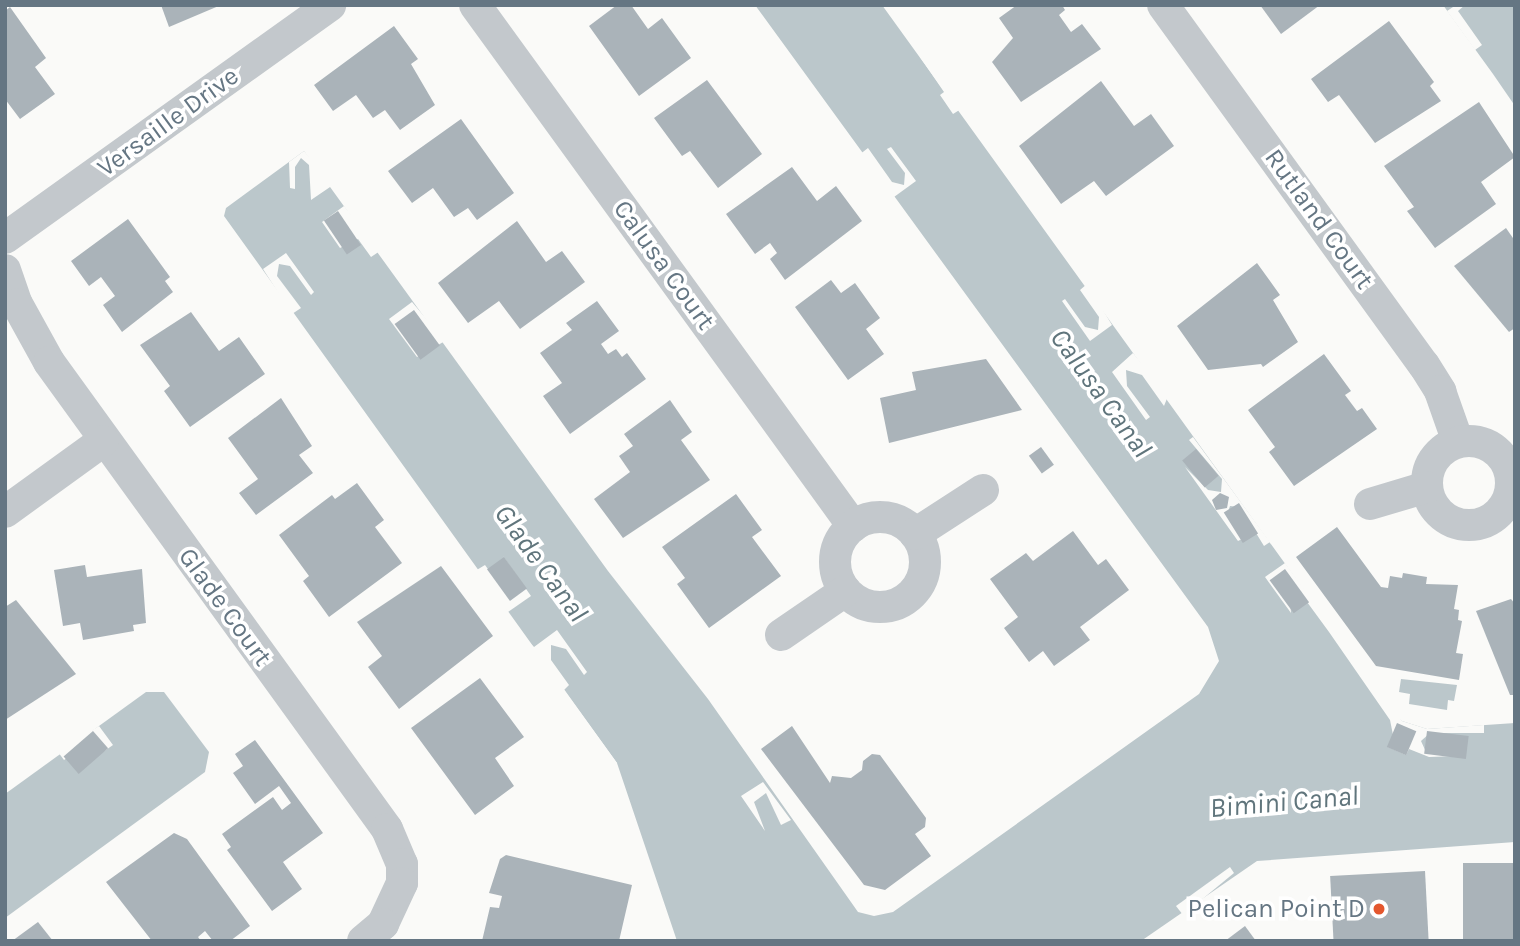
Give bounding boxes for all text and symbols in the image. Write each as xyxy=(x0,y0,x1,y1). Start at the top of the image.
street label: Versaille Drive xyxy=(91,60,245,184)
street label: Rutland Court xyxy=(1258,143,1380,295)
street label: Calusa Court xyxy=(607,194,721,336)
water label: Calusa Canal xyxy=(1043,322,1159,464)
water label: Glade Canal xyxy=(487,498,595,628)
street label: Glade Court xyxy=(172,542,278,672)
water label: Bimini Canal xyxy=(1208,779,1360,825)
place label: Pelican Point D xyxy=(1187,893,1365,925)
marker: Pelican Point D xyxy=(1371,901,1387,917)

